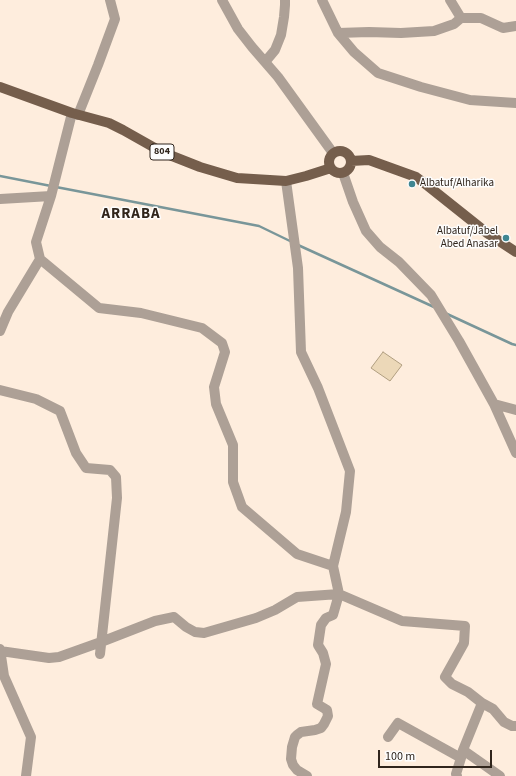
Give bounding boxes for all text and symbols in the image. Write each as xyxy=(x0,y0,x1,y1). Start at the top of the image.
road number: 804 xyxy=(150,144,174,160)
place label: Albatuf/Alharika xyxy=(420,177,494,191)
marker: Albatuf/Alharika xyxy=(407,179,417,189)
district label: ARRABA xyxy=(101,206,161,224)
place label: Albatuf/Jabel Abed Anasar xyxy=(437,225,498,251)
marker: Albatuf/Jabel Abed Anasar xyxy=(501,233,511,243)
scale bar xyxy=(380,742,494,768)
text: 100 m xyxy=(385,748,415,765)

